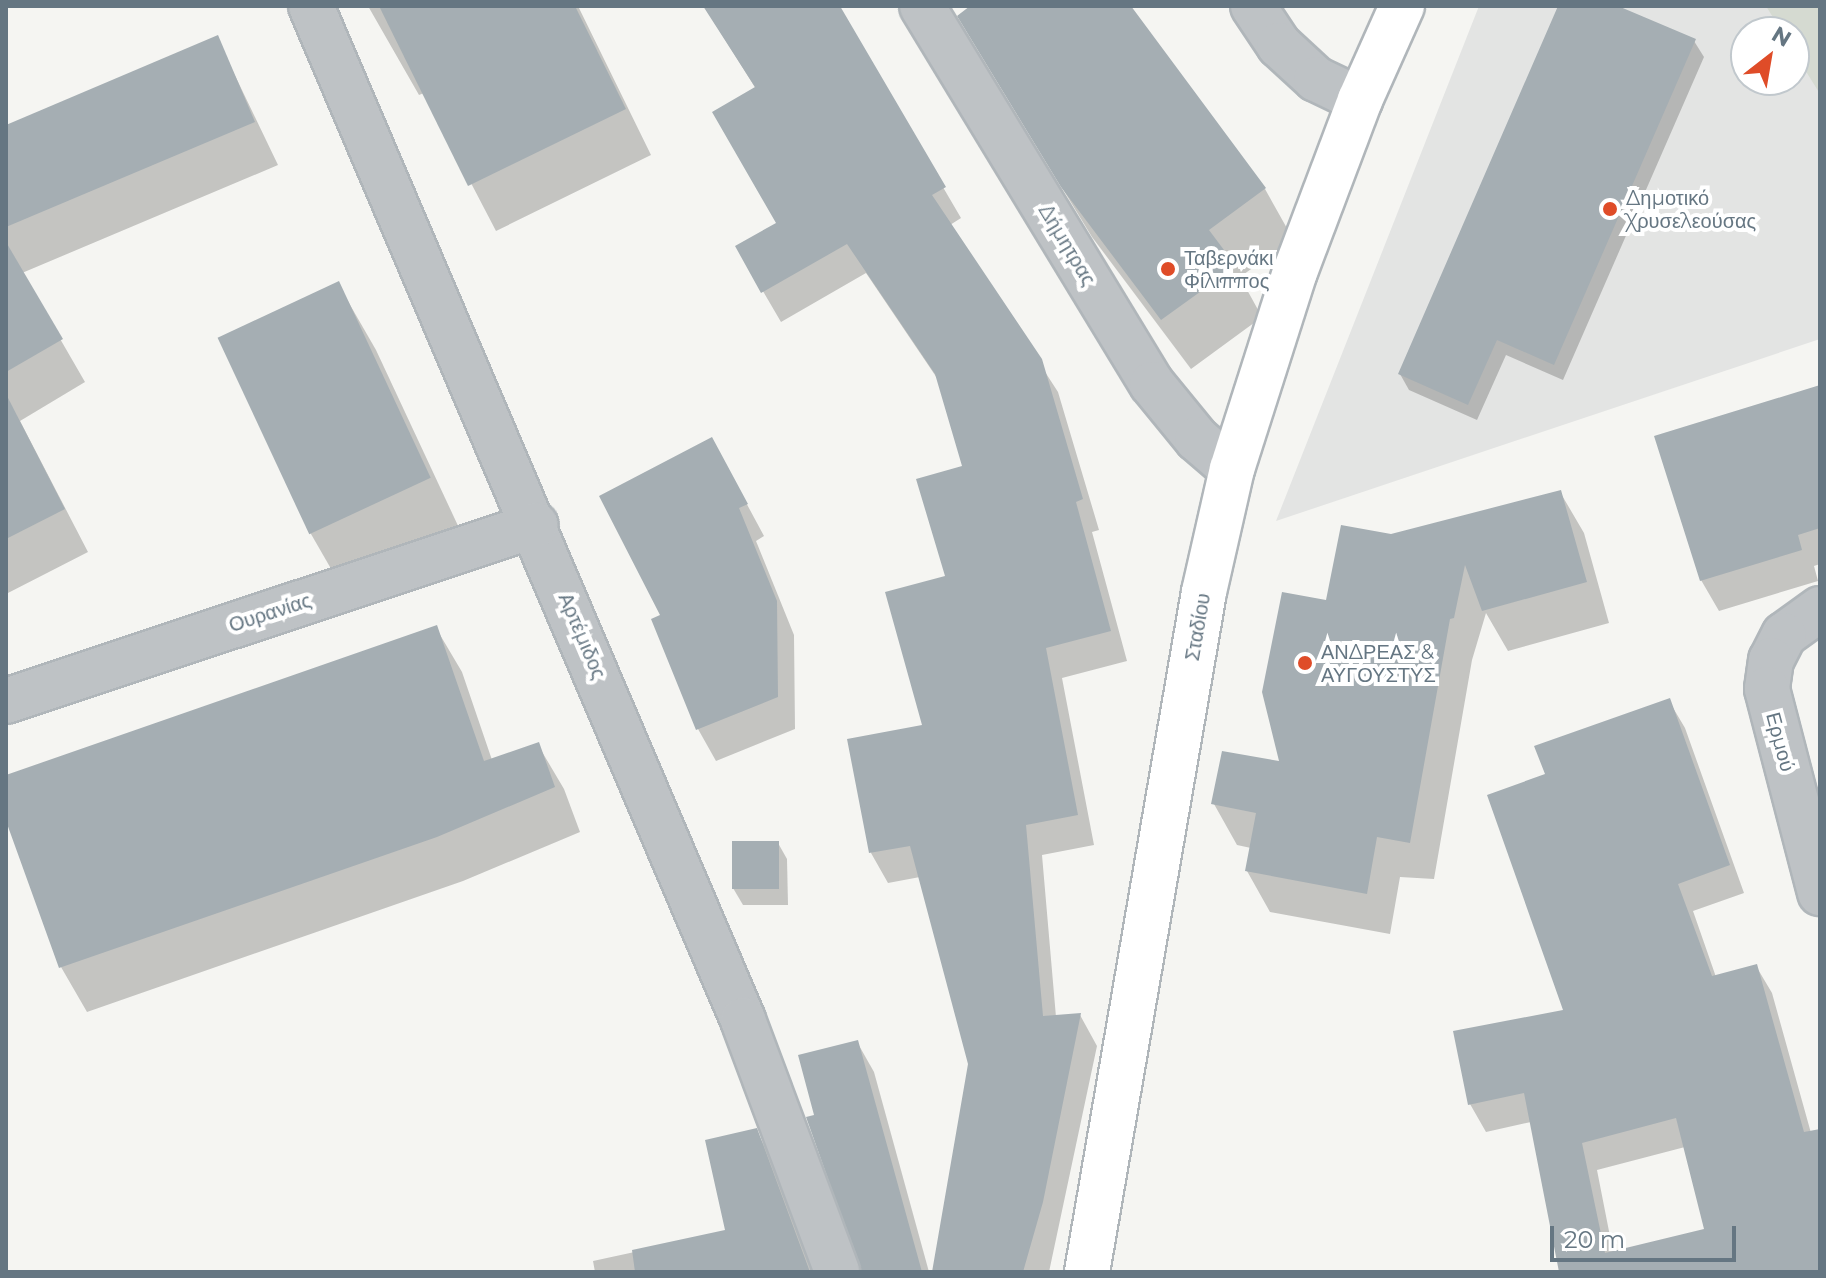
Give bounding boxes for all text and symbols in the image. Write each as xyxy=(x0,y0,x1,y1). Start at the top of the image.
north arrow xyxy=(1730,16,1810,96)
text: N xyxy=(1767,21,1796,53)
place label: Δημοτικό Χρυσελεούσας xyxy=(1626,186,1756,233)
street label: Δήμητρας xyxy=(1033,200,1101,290)
marker: Δημοτικό Χρυσελεούσας xyxy=(1601,200,1619,218)
place label: Ταβερνάκι Φίλιππος xyxy=(1184,246,1273,293)
marker: Ταβερνάκι Φίλιππος xyxy=(1159,260,1177,278)
street label: Ουρανίας xyxy=(226,588,314,638)
street label: Αρτέμιδος xyxy=(553,589,611,683)
street label: Σταδίου xyxy=(1180,591,1216,663)
place label: ΑΝΔΡΕΑΣ & ΑΥΓΟΥΣΤΥΣ xyxy=(1321,640,1436,687)
marker: ΑΝΔΡΕΑΣ & ΑΥΓΟΥΣΤΥΣ xyxy=(1296,654,1314,672)
street label: Ερμού xyxy=(1761,710,1799,774)
scale bar xyxy=(1554,1210,1740,1260)
text: 20 m xyxy=(1564,1225,1625,1254)

